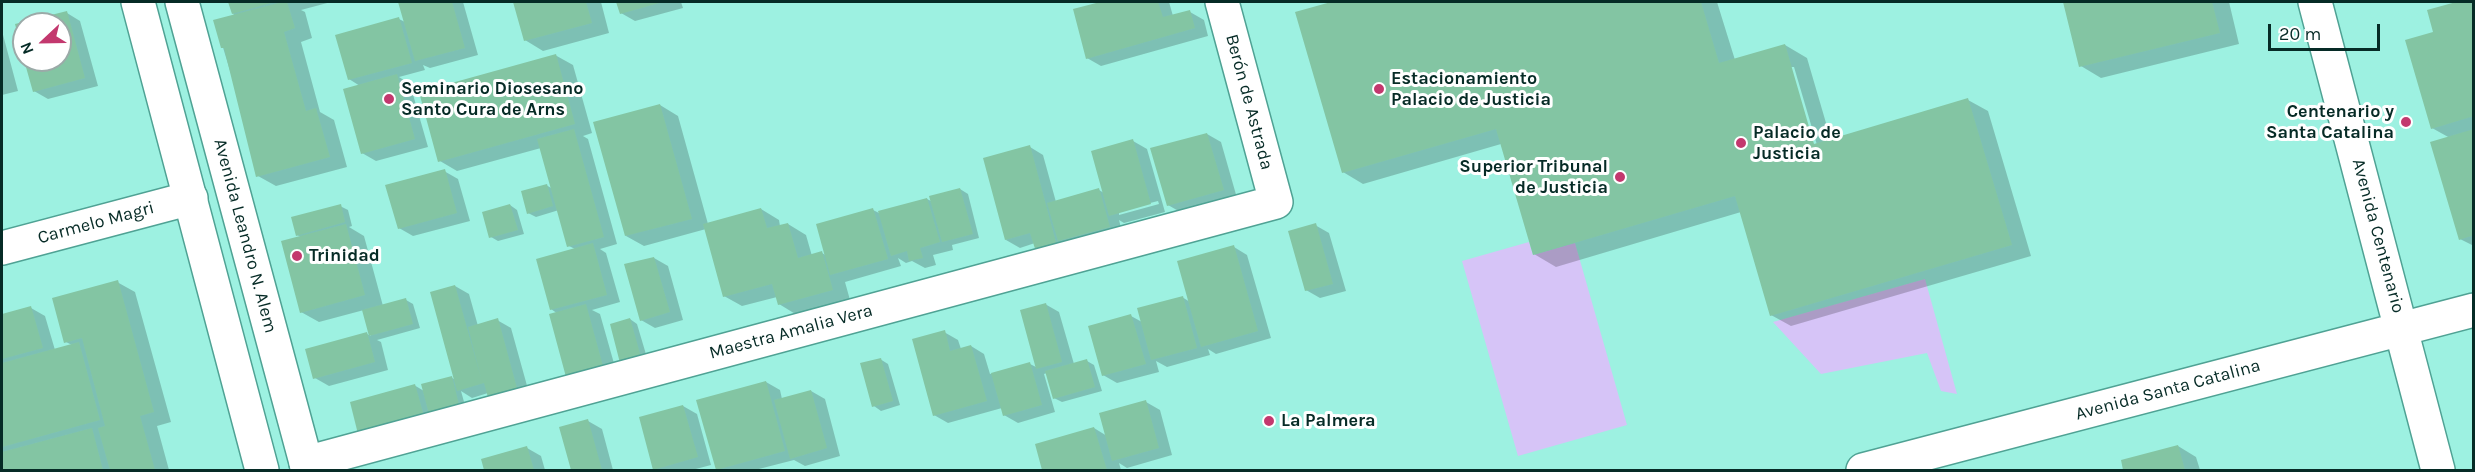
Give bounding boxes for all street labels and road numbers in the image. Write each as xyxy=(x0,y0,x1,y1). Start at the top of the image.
street label: Berón de Astrada xyxy=(1220,32,1278,172)
street label: Avenida Leandro N. Alem xyxy=(209,136,281,336)
street label: Avenida Centenario xyxy=(2347,156,2409,316)
street label: Carmelo Magri xyxy=(35,197,157,249)
street label: Maestra Amalia Vera xyxy=(707,300,875,364)
street label: Avenida Santa Catalina xyxy=(2073,355,2263,425)

